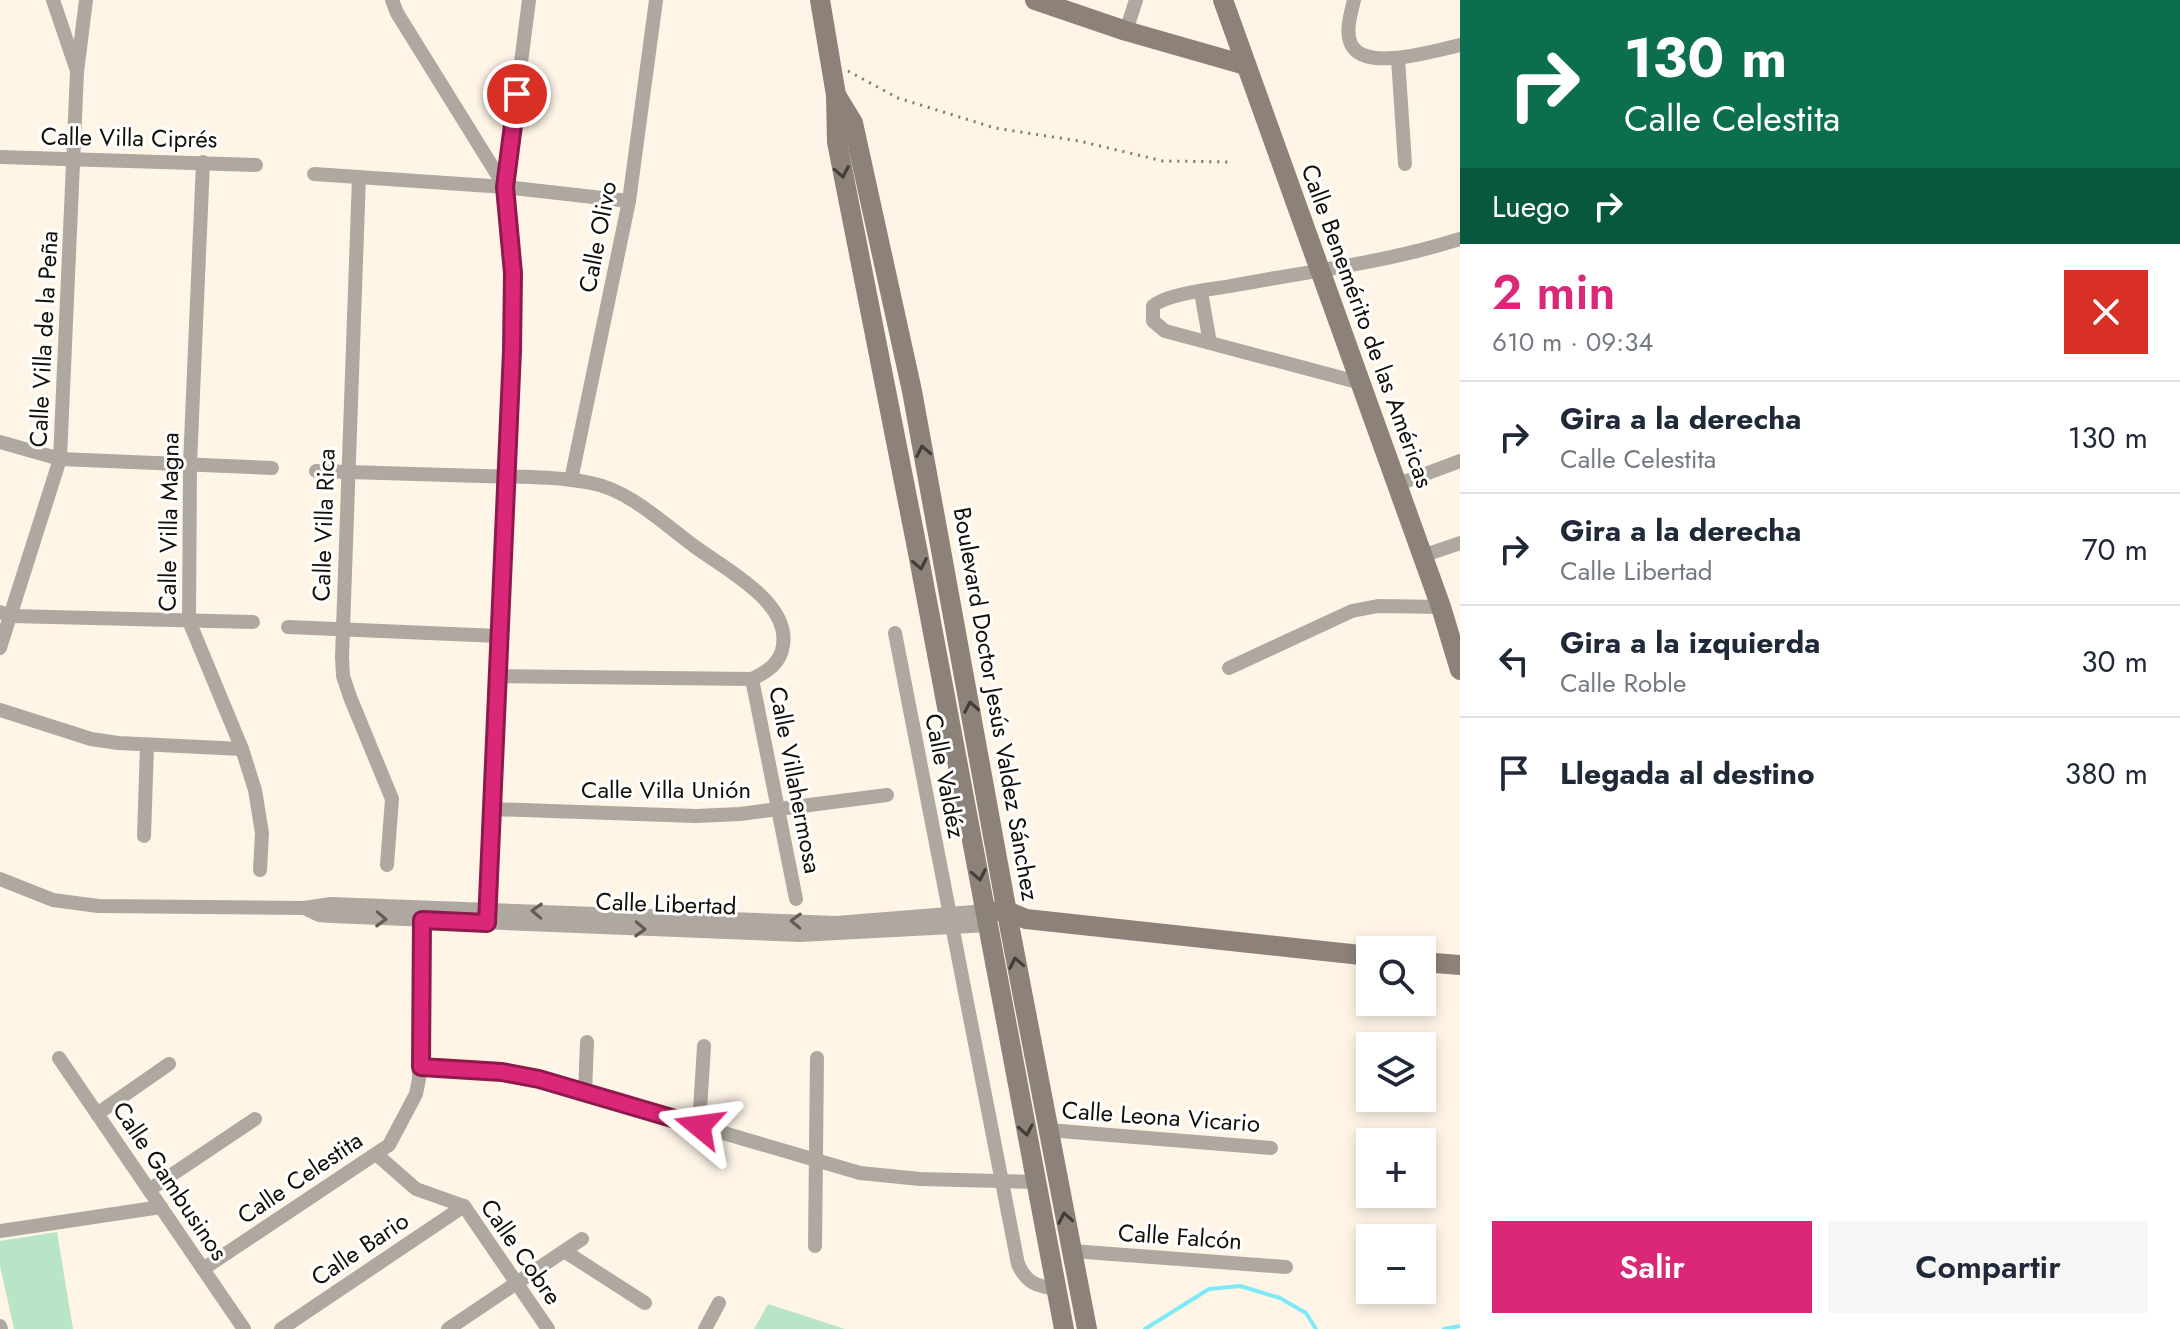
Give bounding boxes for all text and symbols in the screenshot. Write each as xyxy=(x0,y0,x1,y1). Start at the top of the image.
text: 130 m xyxy=(1624,17,1787,98)
icon: right xyxy=(1492,32,1596,136)
pin xyxy=(483,60,551,128)
icon: arrive xyxy=(495,72,539,116)
text: Calle Celestita xyxy=(1624,92,1840,144)
street label: Calle Villa Ciprés xyxy=(40,118,218,157)
street label: Calle Benemérito de las Américas xyxy=(1293,159,1442,493)
one-way arrow xyxy=(833,165,850,179)
street label: Calle Olivo xyxy=(570,178,625,296)
icon: right xyxy=(1586,184,1630,228)
text: Luego xyxy=(1492,185,1570,228)
street label: Calle Villa de la Peña xyxy=(20,230,67,448)
text: 2 min xyxy=(1492,258,1615,327)
button: close xyxy=(2064,270,2148,354)
text: 610 m · 09:34 xyxy=(1492,323,1654,361)
text: Gira a la derecha xyxy=(1560,397,1801,440)
icon: right xyxy=(1492,415,1536,459)
text: 130 m xyxy=(2068,416,2148,459)
street label: Calle Villa Magna xyxy=(149,432,188,612)
text: Calle Celestita xyxy=(1560,440,1716,478)
one-way arrow xyxy=(916,445,933,458)
street label: Calle Villa Rica xyxy=(303,448,344,602)
street label: Boulevard Doctor Jesús Valdez Sánchez xyxy=(945,504,1048,904)
text: Gira a la derecha xyxy=(1560,509,1801,552)
icon: right xyxy=(1492,527,1536,571)
text: 70 m xyxy=(2082,528,2148,571)
text: Calle Libertad xyxy=(1560,552,1713,590)
one-way arrow xyxy=(911,557,928,571)
text: Gira a la izquierda xyxy=(1560,621,1820,664)
icon: left xyxy=(1492,639,1536,683)
text: 30 m xyxy=(2081,640,2148,683)
text: Calle Roble xyxy=(1560,664,1686,702)
street label: Calle Villahermosa xyxy=(760,684,831,876)
one-way arrow xyxy=(963,700,980,714)
street label: Calle Valdéz xyxy=(916,711,975,841)
icon: arrive xyxy=(1492,751,1536,795)
text: Llegada al destino xyxy=(1560,752,1815,795)
text: 380 m xyxy=(2065,752,2148,795)
street label: Calle Villa Unión xyxy=(581,772,751,807)
one-way arrow xyxy=(970,867,987,881)
street label: Calle Libertad xyxy=(595,884,737,923)
one-way arrow xyxy=(530,902,543,919)
one-way arrow xyxy=(375,910,388,927)
one-way arrow xyxy=(789,913,802,930)
one-way arrow xyxy=(634,920,647,937)
map controls xyxy=(1356,936,1436,1304)
button: search xyxy=(1356,936,1436,1016)
one-way arrow xyxy=(1009,956,1026,970)
button: layers xyxy=(1356,1032,1436,1112)
position arrow xyxy=(657,1084,741,1168)
street label: Calle Leona Vicario xyxy=(1061,1092,1261,1141)
street label: Calle Gambusinos xyxy=(104,1094,237,1267)
street label: Calle Celestita xyxy=(230,1123,369,1232)
one-way arrow xyxy=(1017,1124,1034,1137)
button: + xyxy=(1356,1128,1436,1208)
street label: Calle Cobre xyxy=(472,1192,571,1312)
street label: Calle Bario xyxy=(304,1203,416,1294)
one-way arrow xyxy=(1058,1212,1075,1225)
street label: Calle Falcón xyxy=(1117,1215,1243,1258)
button: Salir xyxy=(1492,1221,1812,1313)
button: Compartir xyxy=(1828,1221,2148,1313)
button: − xyxy=(1356,1224,1436,1304)

